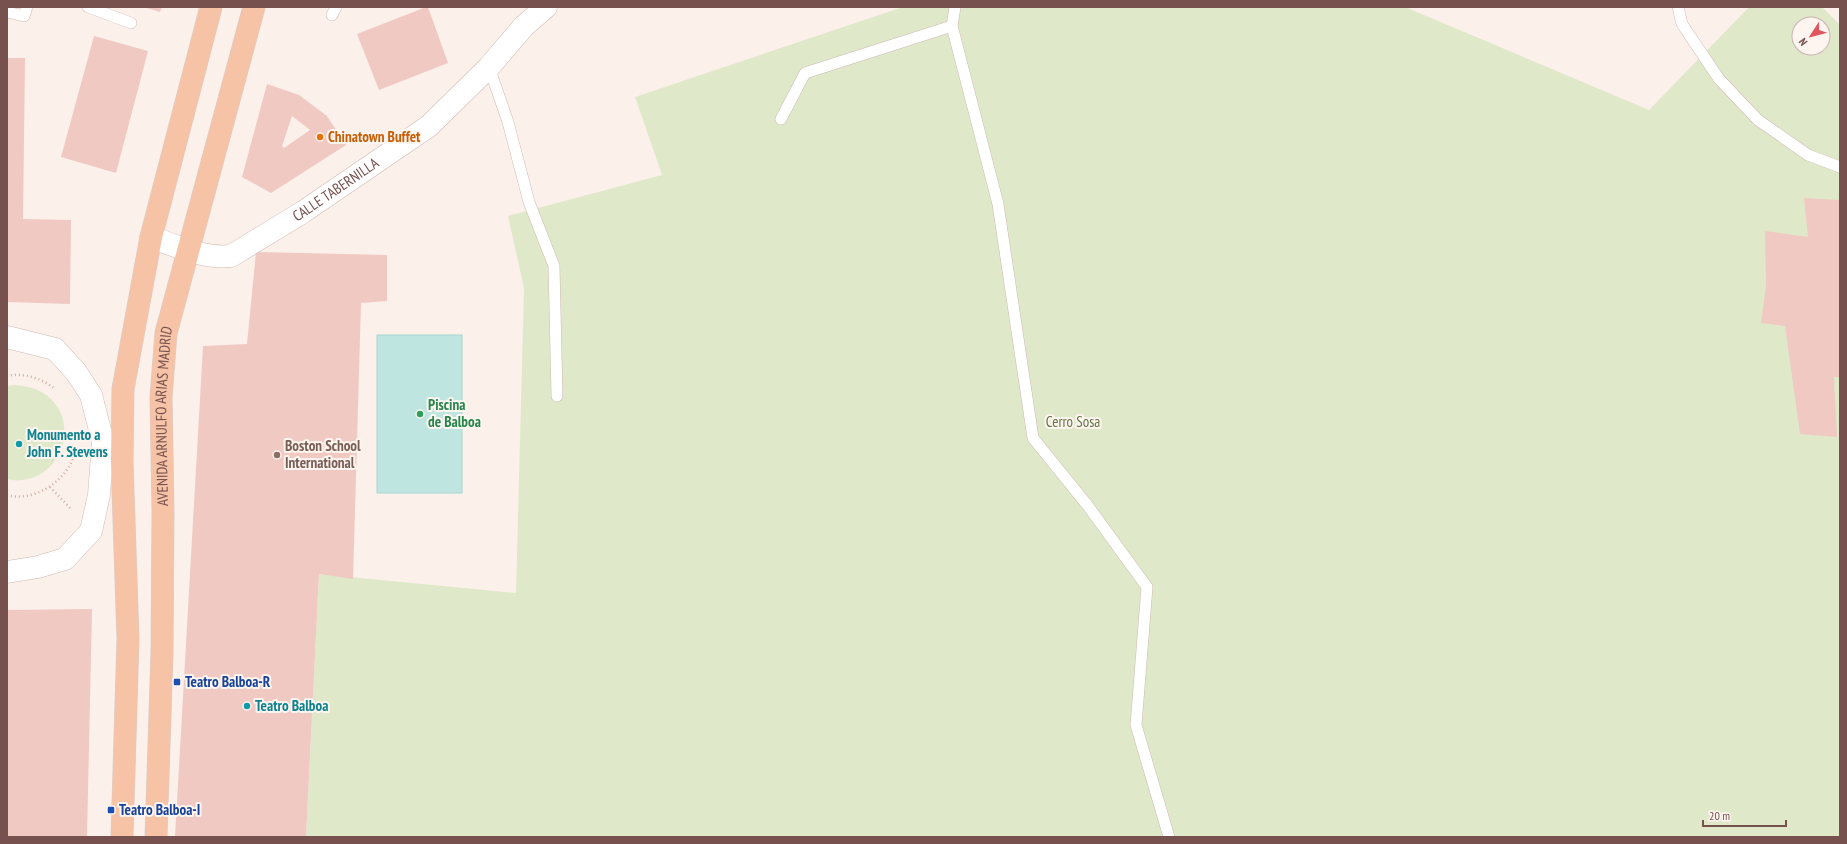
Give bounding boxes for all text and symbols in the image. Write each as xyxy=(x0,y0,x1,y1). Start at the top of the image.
north arrow xyxy=(1791,16,1831,56)
text: N xyxy=(1795,35,1810,48)
place label: Chinatown Buffet xyxy=(328,127,421,146)
marker: Chinatown Buffet xyxy=(315,132,325,142)
street label: CALLE TABERNILLA xyxy=(289,153,383,225)
street label: AVENIDA ARNULFO ARIAS MADRID xyxy=(151,324,176,506)
place label: Piscina de Balboa xyxy=(428,395,481,431)
marker: Piscina de Balboa xyxy=(415,409,425,419)
park label: Cerro Sosa xyxy=(1046,412,1100,431)
place label: Monumento a John F. Stevens xyxy=(26,425,108,461)
place label: Boston School International xyxy=(285,436,361,472)
marker: Monumento a John F. Stevens xyxy=(14,439,24,449)
marker: Boston School International xyxy=(272,450,282,460)
place label: Teatro Balboa-R xyxy=(185,672,271,691)
marker: Teatro Balboa-R xyxy=(172,677,182,687)
place label: Teatro Balboa xyxy=(255,696,328,715)
marker: Teatro Balboa xyxy=(242,701,252,711)
place label: Teatro Balboa-I xyxy=(119,800,200,819)
scale bar xyxy=(1703,802,1786,828)
marker: Teatro Balboa-I xyxy=(106,805,116,815)
text: 20 m xyxy=(1709,808,1730,823)

